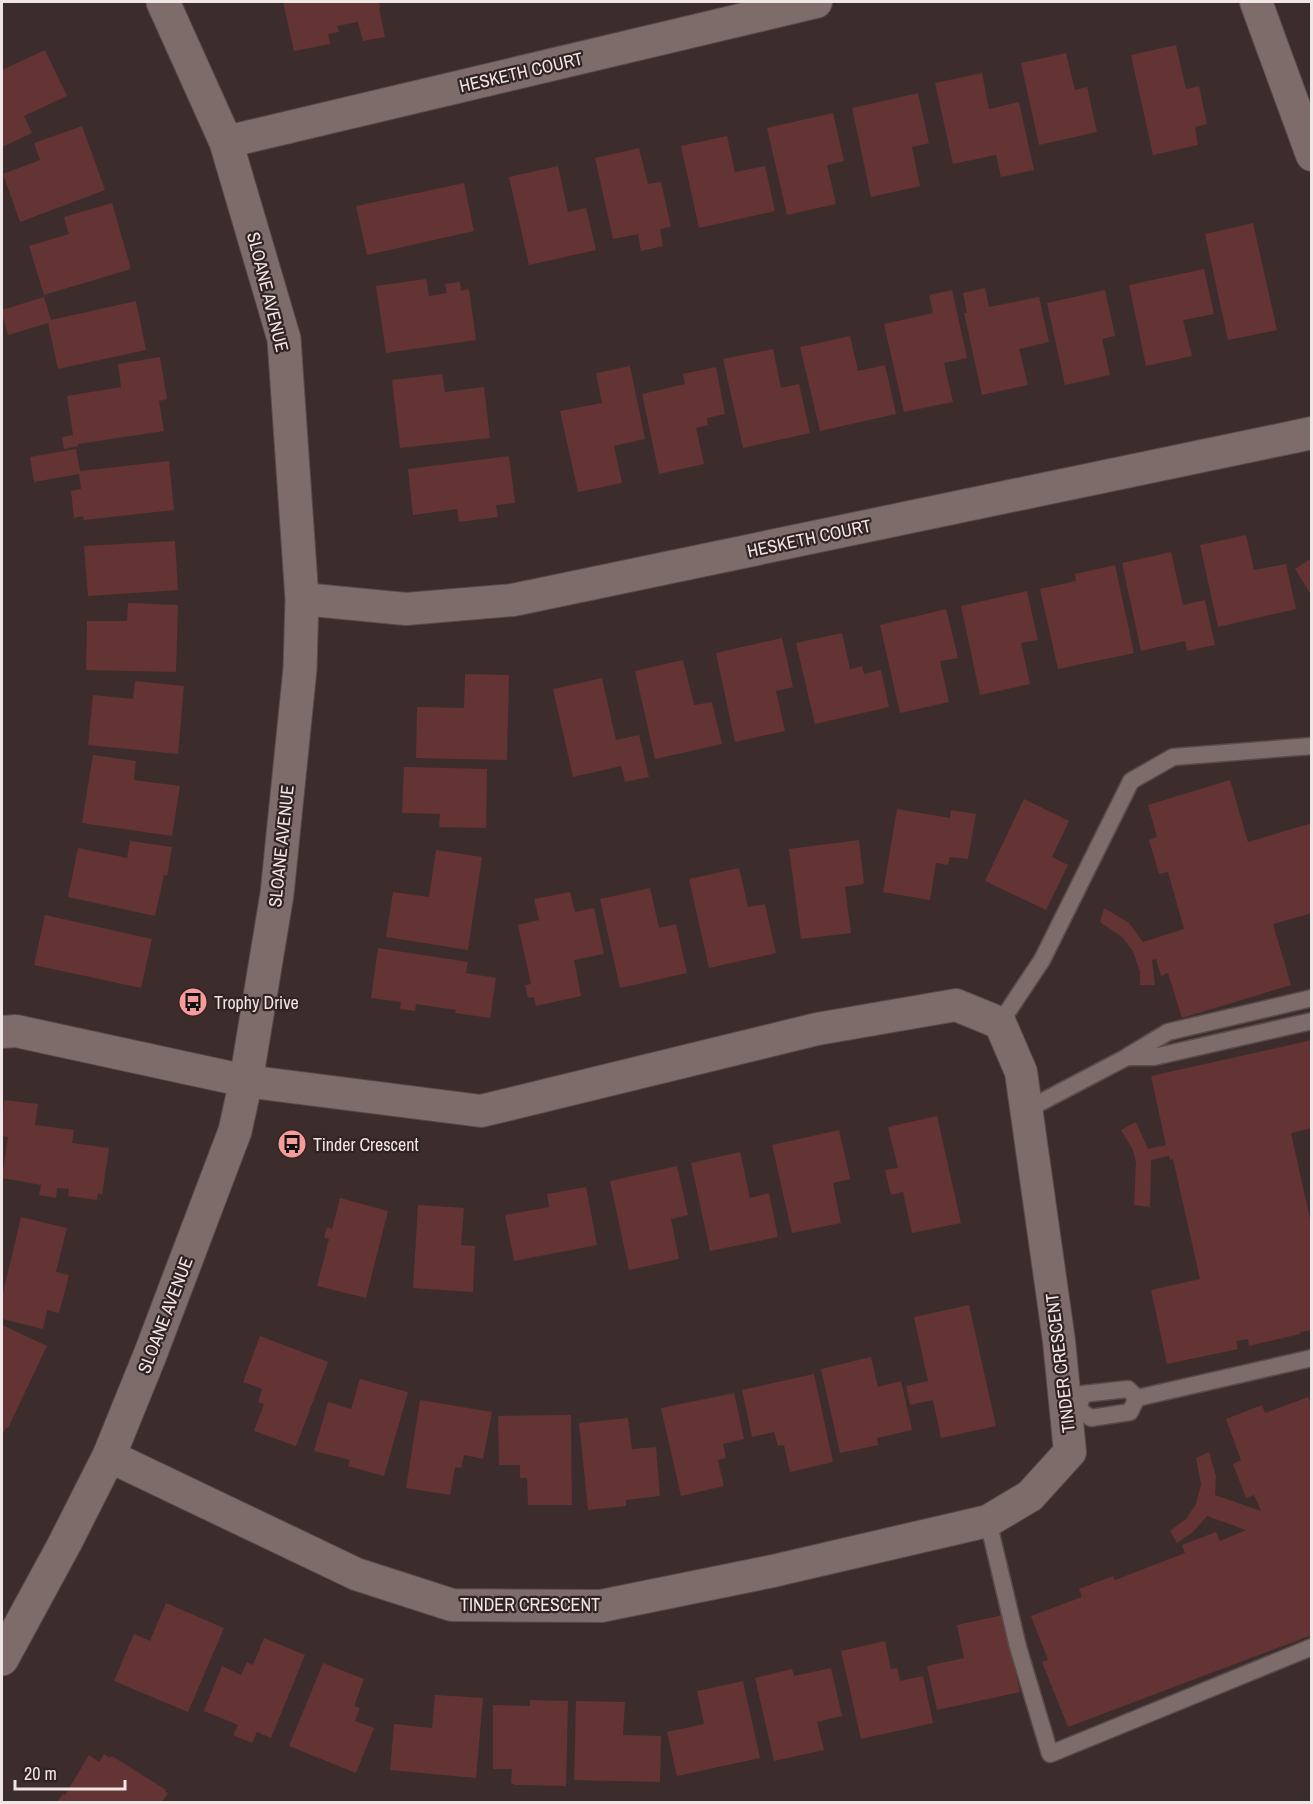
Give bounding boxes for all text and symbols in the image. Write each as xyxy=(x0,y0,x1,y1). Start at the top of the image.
street label: HESKETH COURT xyxy=(457,46,585,98)
street label: SLOANE AVENUE xyxy=(241,229,295,355)
street label: HESKETH COURT xyxy=(745,513,873,563)
street label: SLOANE AVENUE xyxy=(262,784,300,908)
bus stop icon: Trophy Drive xyxy=(177,986,209,1018)
place label: Trophy Drive xyxy=(214,990,299,1015)
bus stop icon: Tinder Crescent xyxy=(276,1128,308,1160)
place label: Tinder Crescent xyxy=(313,1132,419,1157)
street label: SLOANE AVENUE xyxy=(131,1253,199,1377)
street label: TINDER CRESCENT xyxy=(1039,1292,1081,1434)
street label: TINDER CRESCENT xyxy=(460,1592,600,1617)
scale bar xyxy=(15,1753,124,1791)
text: 20 m xyxy=(24,1761,57,1786)

